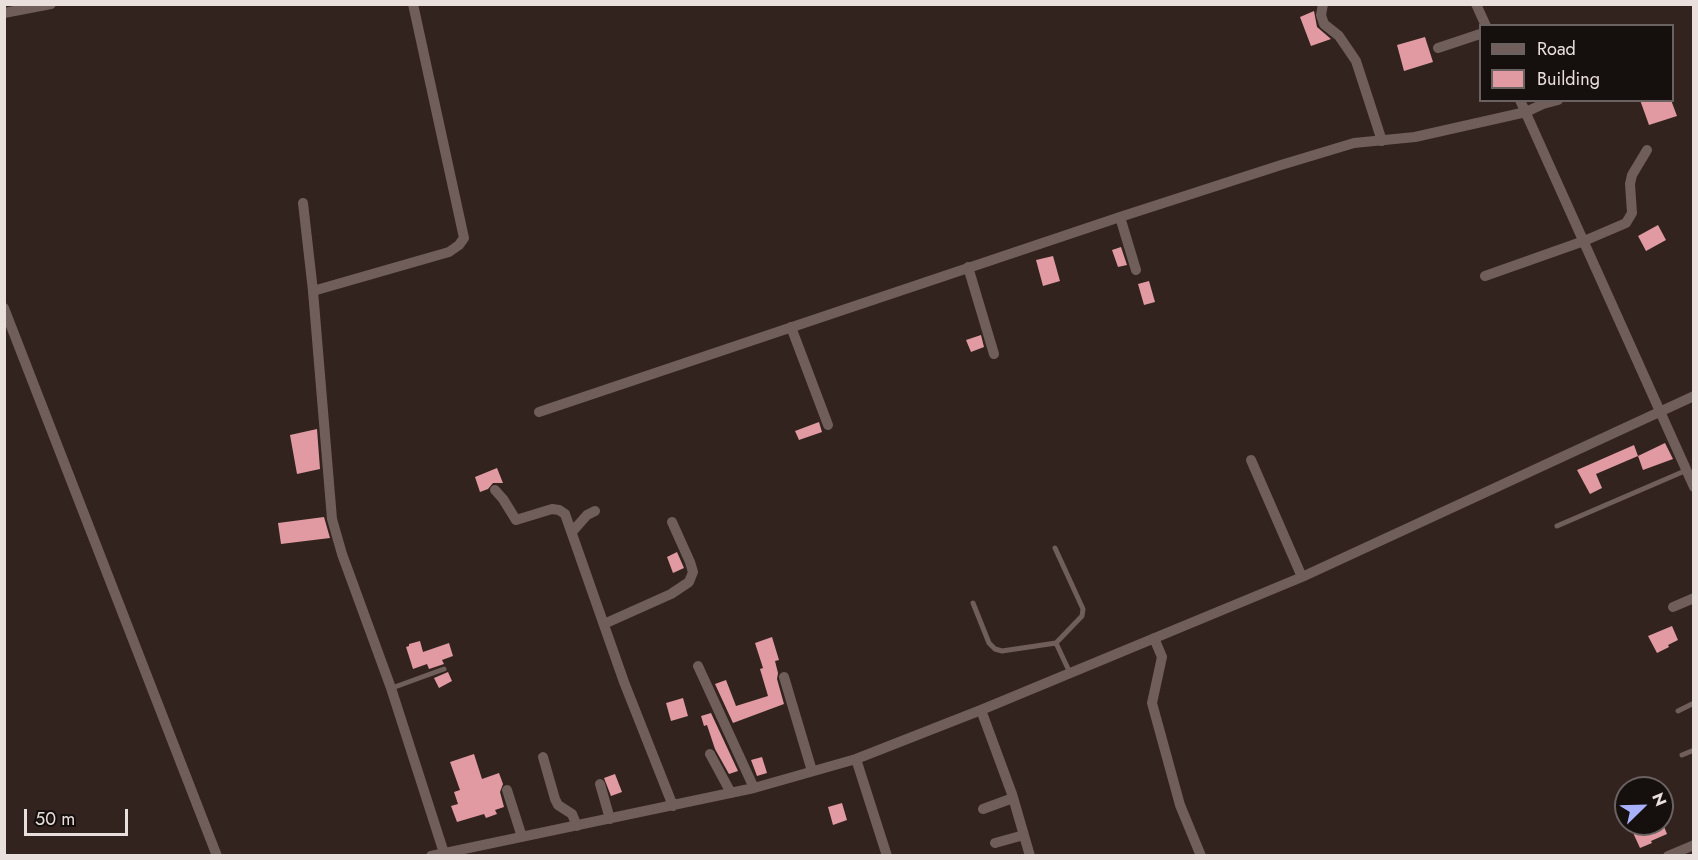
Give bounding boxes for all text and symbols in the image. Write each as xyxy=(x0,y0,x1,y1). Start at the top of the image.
legend xyxy=(1479,24,1674,102)
text: Road xyxy=(1537,36,1576,62)
text: Building xyxy=(1537,66,1600,92)
north arrow xyxy=(1614,776,1674,836)
text: N xyxy=(1646,789,1672,810)
scale bar xyxy=(27,797,130,835)
text: 50 m xyxy=(35,806,75,832)

